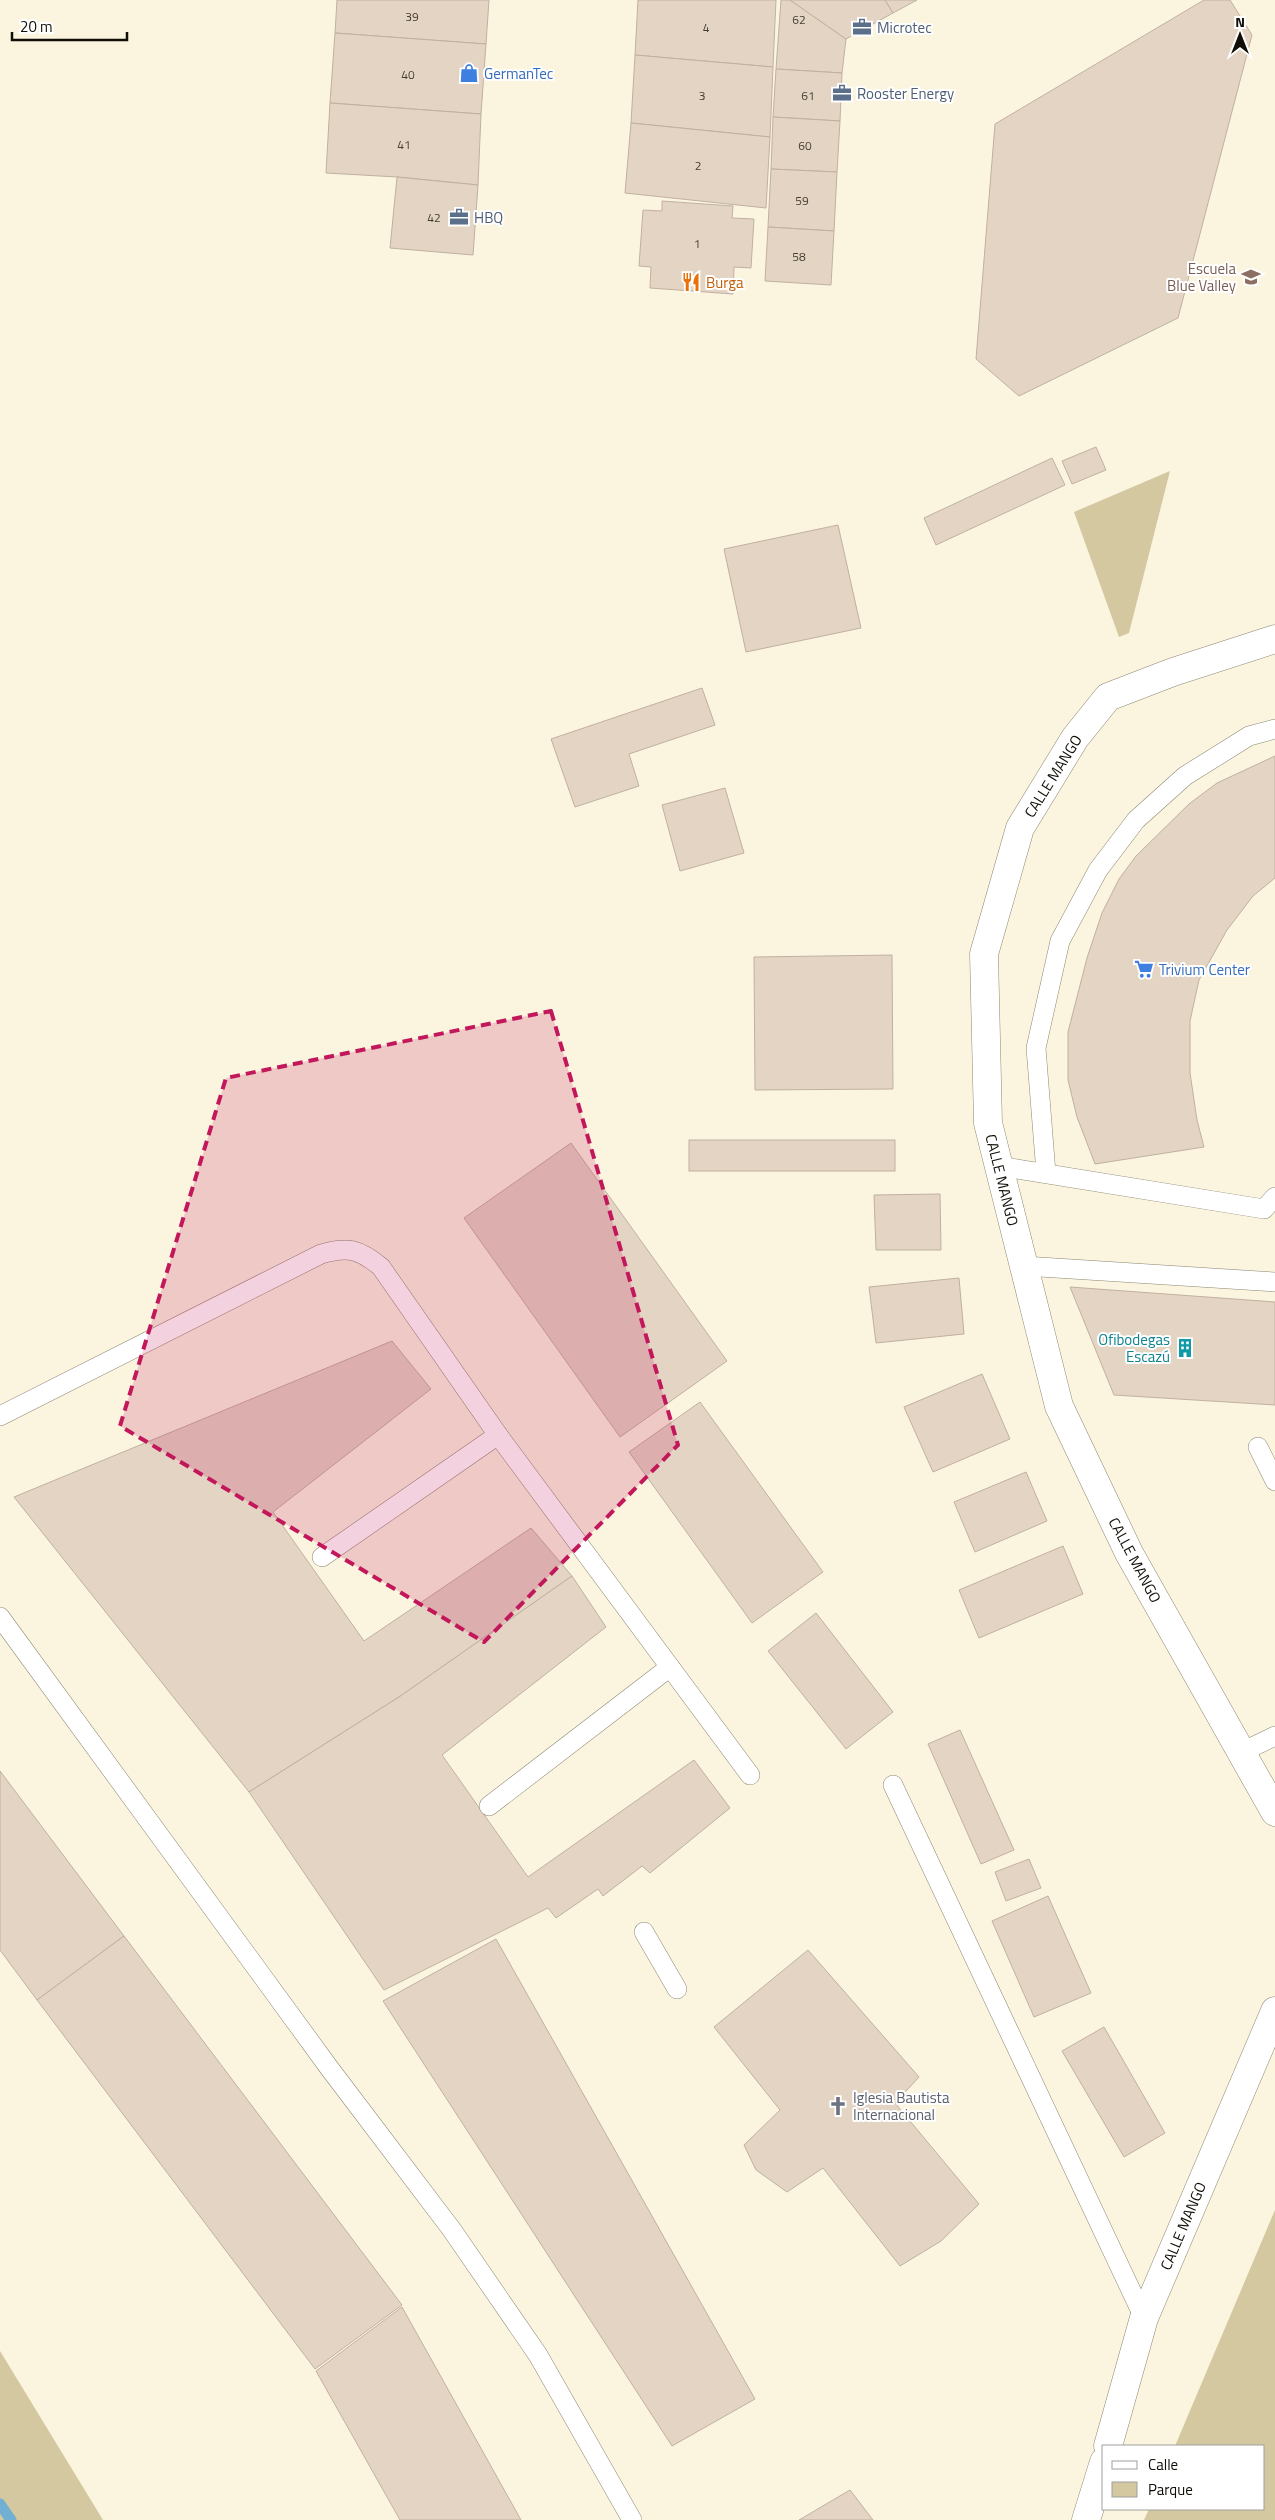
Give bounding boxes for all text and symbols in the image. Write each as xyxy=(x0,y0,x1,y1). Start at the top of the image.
house number: 39 xyxy=(405,7,419,26)
scale bar xyxy=(12,10,128,42)
house number: 62 xyxy=(792,10,806,29)
north arrow xyxy=(1215,10,1265,60)
text: N xyxy=(1235,11,1245,32)
text: 20 m xyxy=(20,15,53,38)
office icon: Microtec xyxy=(851,16,873,38)
place label: Microtec xyxy=(877,16,932,39)
house number: 4 xyxy=(703,18,710,37)
shop icon: GermanTec xyxy=(458,62,480,84)
place label: GermanTec xyxy=(484,62,553,85)
house number: 40 xyxy=(401,65,415,84)
office icon: Rooster Energy xyxy=(831,82,853,104)
place label: Rooster Energy xyxy=(857,82,954,105)
house number: 3 xyxy=(699,86,705,105)
house number: 61 xyxy=(801,86,815,105)
house number: 41 xyxy=(397,135,411,154)
house number: 60 xyxy=(798,136,812,155)
house number: 2 xyxy=(695,156,701,175)
house number: 59 xyxy=(795,191,809,210)
office icon: HBQ xyxy=(448,206,470,228)
place label: HBQ xyxy=(474,206,503,229)
house number: 42 xyxy=(427,208,441,227)
house number: 1 xyxy=(694,234,700,253)
house number: 58 xyxy=(792,247,806,266)
place label: Escuela Blue Valley xyxy=(1167,257,1236,297)
school or university icon: Escuela Blue Valley xyxy=(1240,266,1262,288)
restaurant icon: Burga xyxy=(680,271,702,293)
place label: Burga xyxy=(706,271,744,294)
street label: CALLE MANGO xyxy=(1018,730,1088,822)
supermarket icon: Trivium Center xyxy=(1133,958,1155,980)
place label: Trivium Center xyxy=(1159,958,1250,981)
street label: CALLE MANGO xyxy=(979,1132,1025,1228)
place label: Ofibodegas Escazú xyxy=(1098,1328,1170,1368)
building icon: Ofibodegas Escazú xyxy=(1174,1337,1196,1359)
street label: CALLE MANGO xyxy=(1103,1513,1167,1607)
place label: Iglesia Bautista Internacional xyxy=(853,2086,950,2126)
church icon: Iglesia Bautista Internacional xyxy=(827,2095,849,2117)
street label: CALLE MANGO xyxy=(1154,2178,1212,2274)
legend xyxy=(1102,2445,1265,2510)
text: Calle xyxy=(1148,2453,1178,2476)
text: Parque xyxy=(1148,2478,1193,2501)

